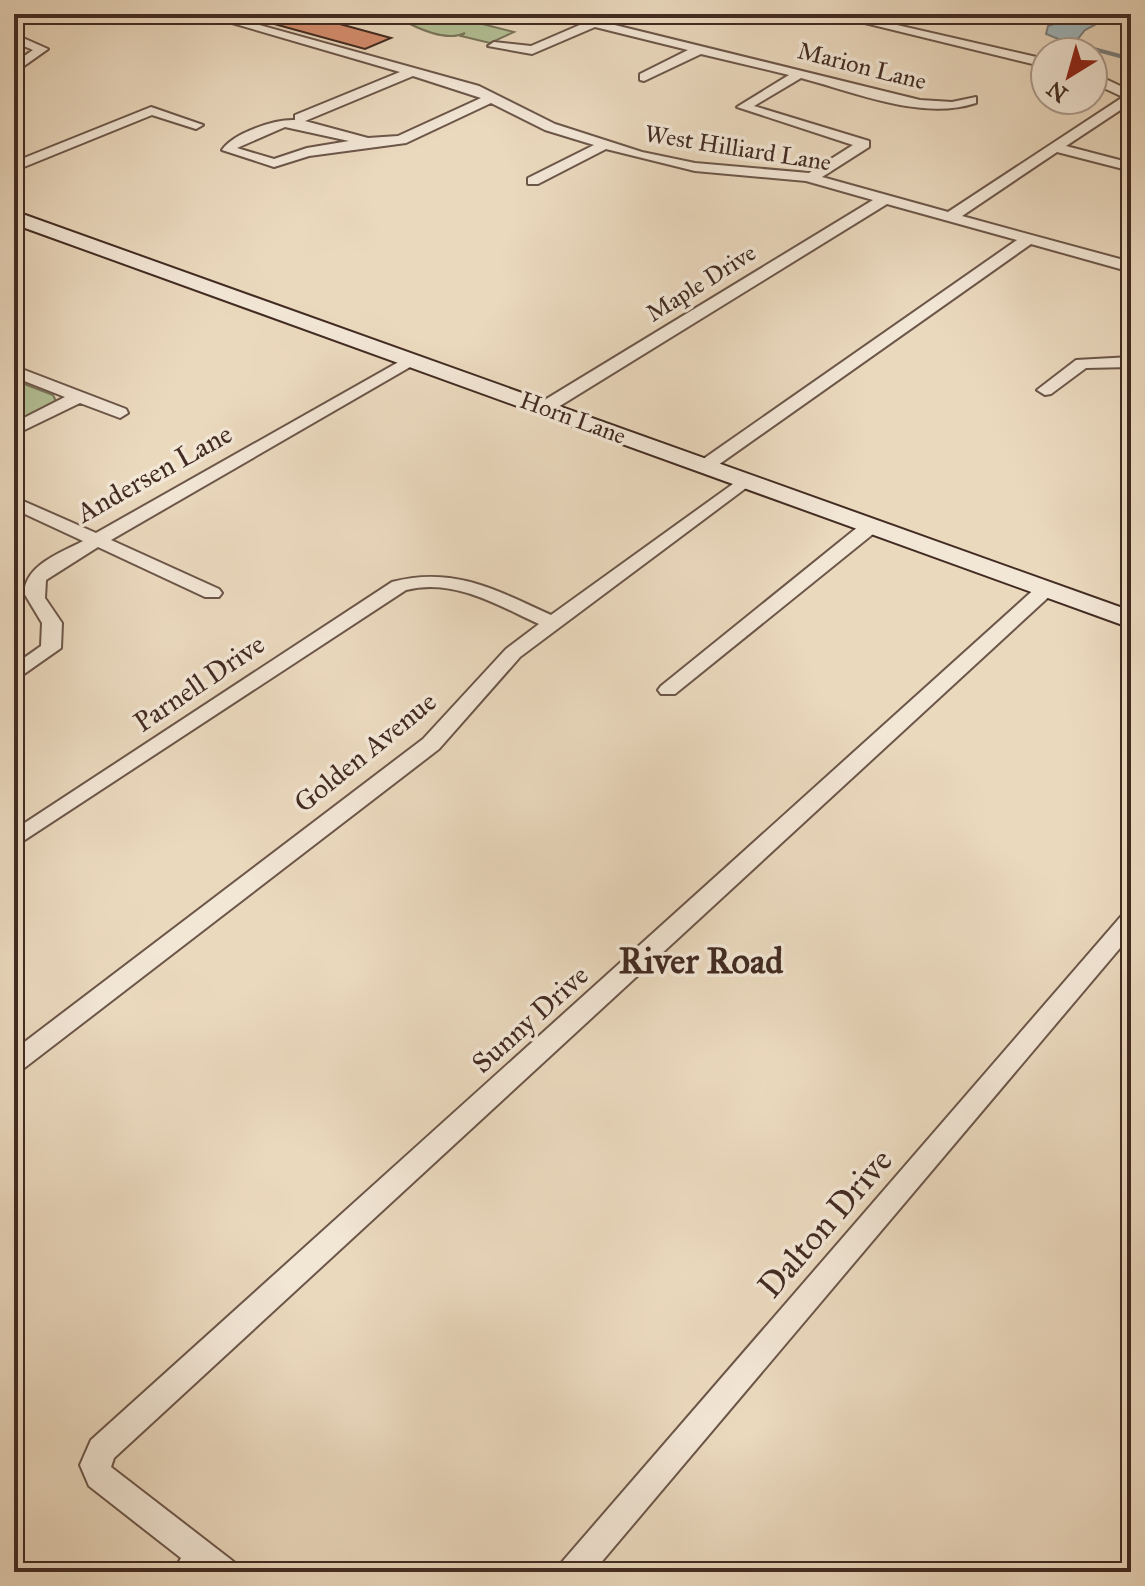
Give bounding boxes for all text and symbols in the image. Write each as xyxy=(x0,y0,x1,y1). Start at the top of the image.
street label: Marion Lane xyxy=(795,36,929,96)
north arrow xyxy=(1029,36,1109,116)
text: N xyxy=(1041,75,1073,108)
street label: West Hilliard Lane xyxy=(643,118,833,178)
street label: Maple Drive xyxy=(641,237,761,329)
street label: Horn Lane xyxy=(516,385,630,451)
street label: Andersen Lane xyxy=(69,416,238,531)
street label: Parnell Drive xyxy=(127,626,271,740)
street label: Golden Avenue xyxy=(287,684,443,820)
district label: River Road xyxy=(619,939,784,983)
street label: Sunny Drive xyxy=(465,958,595,1080)
street label: Dalton Drive xyxy=(749,1140,901,1306)

